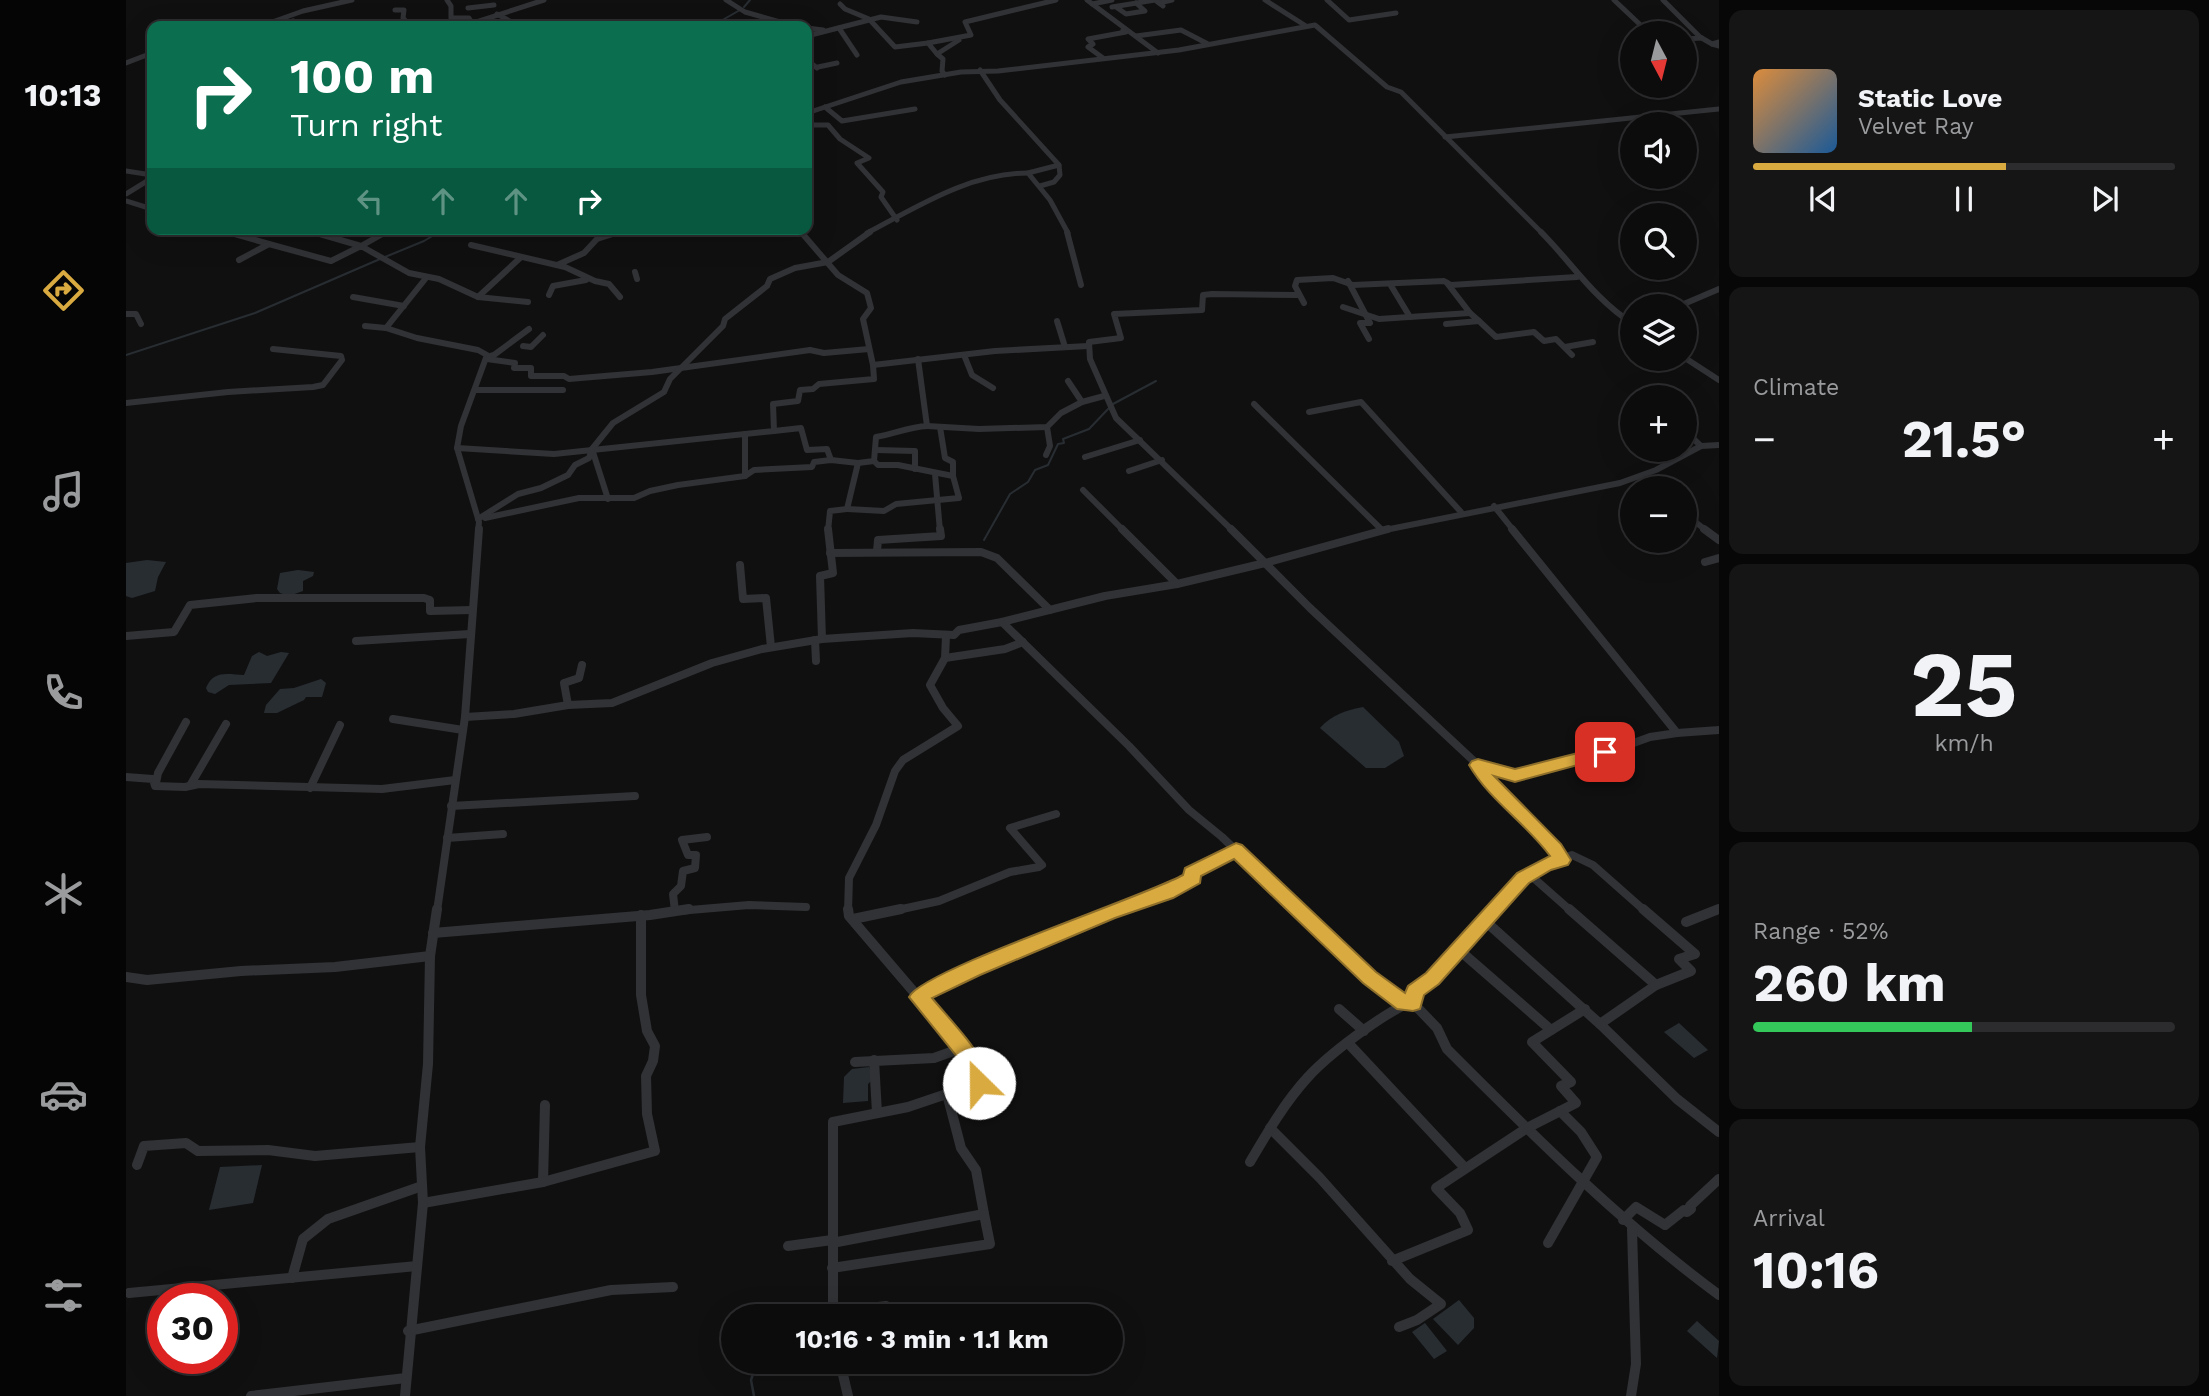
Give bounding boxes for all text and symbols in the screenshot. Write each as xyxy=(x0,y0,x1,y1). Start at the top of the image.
north arrow xyxy=(1620,21,1698,98)
map controls xyxy=(1620,21,1697,553)
text: 100 m xyxy=(290,47,434,105)
icon: right xyxy=(175,49,266,140)
text: 10:13 xyxy=(25,76,101,114)
text: Static Love xyxy=(1858,83,2002,113)
text: Turn right xyxy=(290,106,442,144)
button: sound xyxy=(1620,112,1697,189)
text: Velvet Ray xyxy=(1858,113,1974,140)
icon: previous xyxy=(1804,180,1842,218)
icon: pause xyxy=(1945,180,1983,218)
icon: next xyxy=(2086,180,2124,218)
icon: left xyxy=(351,182,389,220)
icon: ahead xyxy=(424,182,462,220)
icon: ahead xyxy=(497,182,535,220)
icon: right xyxy=(570,182,608,220)
button: search xyxy=(1620,203,1697,280)
icon: directions xyxy=(39,266,88,315)
button: layers xyxy=(1620,294,1697,371)
text: Climate xyxy=(1753,374,1839,401)
button: + xyxy=(1620,385,1697,462)
text: 21.5° xyxy=(1902,409,2026,470)
text: − xyxy=(1753,417,1776,461)
text: + xyxy=(2152,417,2175,461)
icon: music xyxy=(39,467,88,516)
button: − xyxy=(1620,476,1697,553)
text: 25 xyxy=(1910,631,2018,738)
icon: phone xyxy=(39,668,88,717)
pin xyxy=(1575,722,1635,782)
text: km/h xyxy=(1934,730,1994,757)
icon: arrive xyxy=(1586,733,1624,771)
icon: climate xyxy=(39,869,88,918)
text: Range · 52% xyxy=(1753,918,1888,945)
text: 260 km xyxy=(1753,953,1946,1014)
position arrow xyxy=(942,1046,1016,1120)
icon: car xyxy=(39,1070,88,1119)
text: Arrival xyxy=(1753,1205,1825,1232)
text: 10:16 xyxy=(1753,1240,1879,1301)
icon: filters xyxy=(39,1271,88,1320)
speed limit sign: 30 xyxy=(147,1283,238,1374)
text: 10:16 · 3 min · 1.1 km xyxy=(795,1324,1049,1354)

